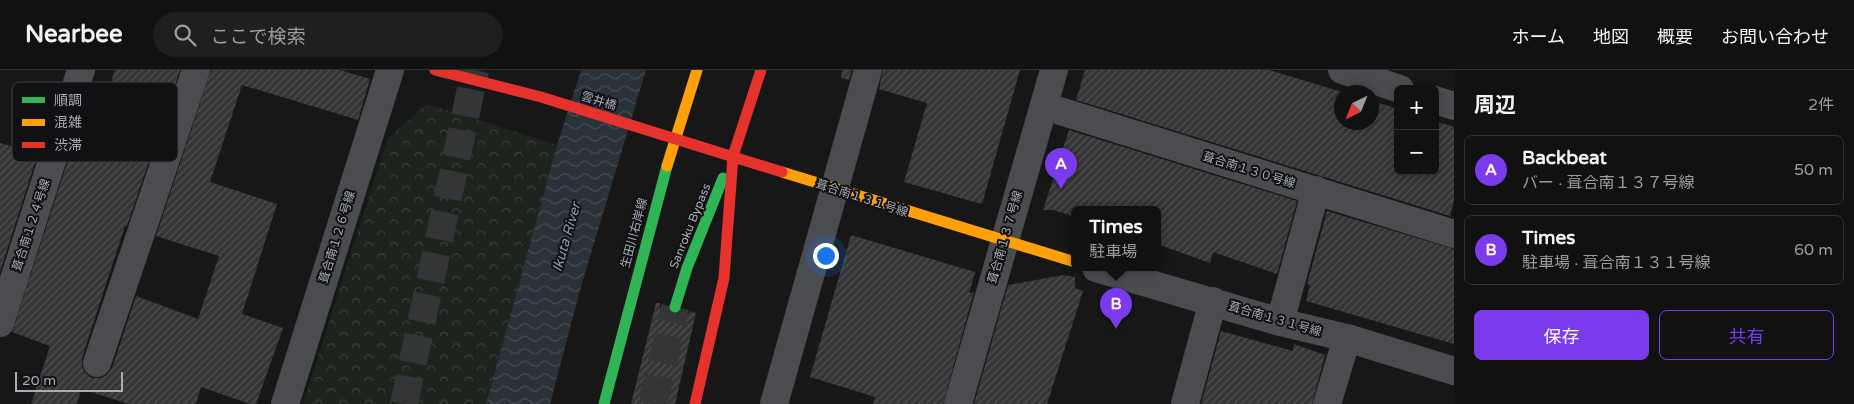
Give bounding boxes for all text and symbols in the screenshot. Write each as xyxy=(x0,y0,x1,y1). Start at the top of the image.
search box xyxy=(153,12,503,57)
text: Nearbee xyxy=(25,20,123,49)
icon: search xyxy=(171,21,199,49)
text: ここで検索 xyxy=(211,26,306,48)
text: ホーム xyxy=(1512,26,1565,48)
text: 地図 xyxy=(1593,26,1629,48)
text: 概要 xyxy=(1657,26,1693,48)
text: お問い合わせ xyxy=(1721,26,1829,48)
legend xyxy=(12,82,178,162)
north arrow xyxy=(1334,85,1379,130)
map controls xyxy=(1394,85,1439,175)
button: + xyxy=(1394,85,1439,130)
street label: 雲井橋 xyxy=(580,89,618,113)
text: 順調 xyxy=(54,92,82,109)
text: 周辺 xyxy=(1474,93,1516,118)
text: 2件 xyxy=(1808,95,1834,115)
text: 混雑 xyxy=(54,114,82,131)
button: − xyxy=(1394,130,1439,175)
text: 渋滞 xyxy=(54,137,82,154)
text: Backbeat xyxy=(1522,147,1607,169)
pin: A xyxy=(1045,148,1077,189)
street label: 葺合南１３０号線 xyxy=(1201,149,1297,191)
text: A xyxy=(1485,160,1497,180)
text: 50 m xyxy=(1794,160,1833,180)
text: バー · 葺合南１３７号線 xyxy=(1522,173,1694,193)
street label: 葺合南１２４号線 xyxy=(10,177,52,273)
street label: 葺合南１３１号線 xyxy=(814,177,910,219)
street label: Sanroku Bypass xyxy=(667,181,714,271)
street label: 葺合南１２６号線 xyxy=(316,189,358,285)
street label: 葺合南１３７号線 xyxy=(985,189,1025,285)
street label: 生田川右岸線 xyxy=(618,196,650,270)
water label: Ikuta River xyxy=(549,199,585,274)
popup xyxy=(1071,206,1161,271)
text: Times xyxy=(1089,216,1143,238)
text: Times xyxy=(1522,227,1575,249)
text: B xyxy=(1485,240,1497,260)
text: 60 m xyxy=(1794,240,1833,260)
text: 駐車場 xyxy=(1089,242,1137,262)
your location xyxy=(813,243,839,269)
text: 駐車場 · 葺合南１３１号線 xyxy=(1522,253,1710,273)
pin: B xyxy=(1100,288,1132,329)
street label: 葺合南１３１号線 xyxy=(1227,299,1323,339)
button: 保存 xyxy=(1474,310,1649,360)
button: 共有 xyxy=(1659,310,1834,360)
scale bar xyxy=(15,369,122,392)
text: 20 m xyxy=(22,372,56,389)

